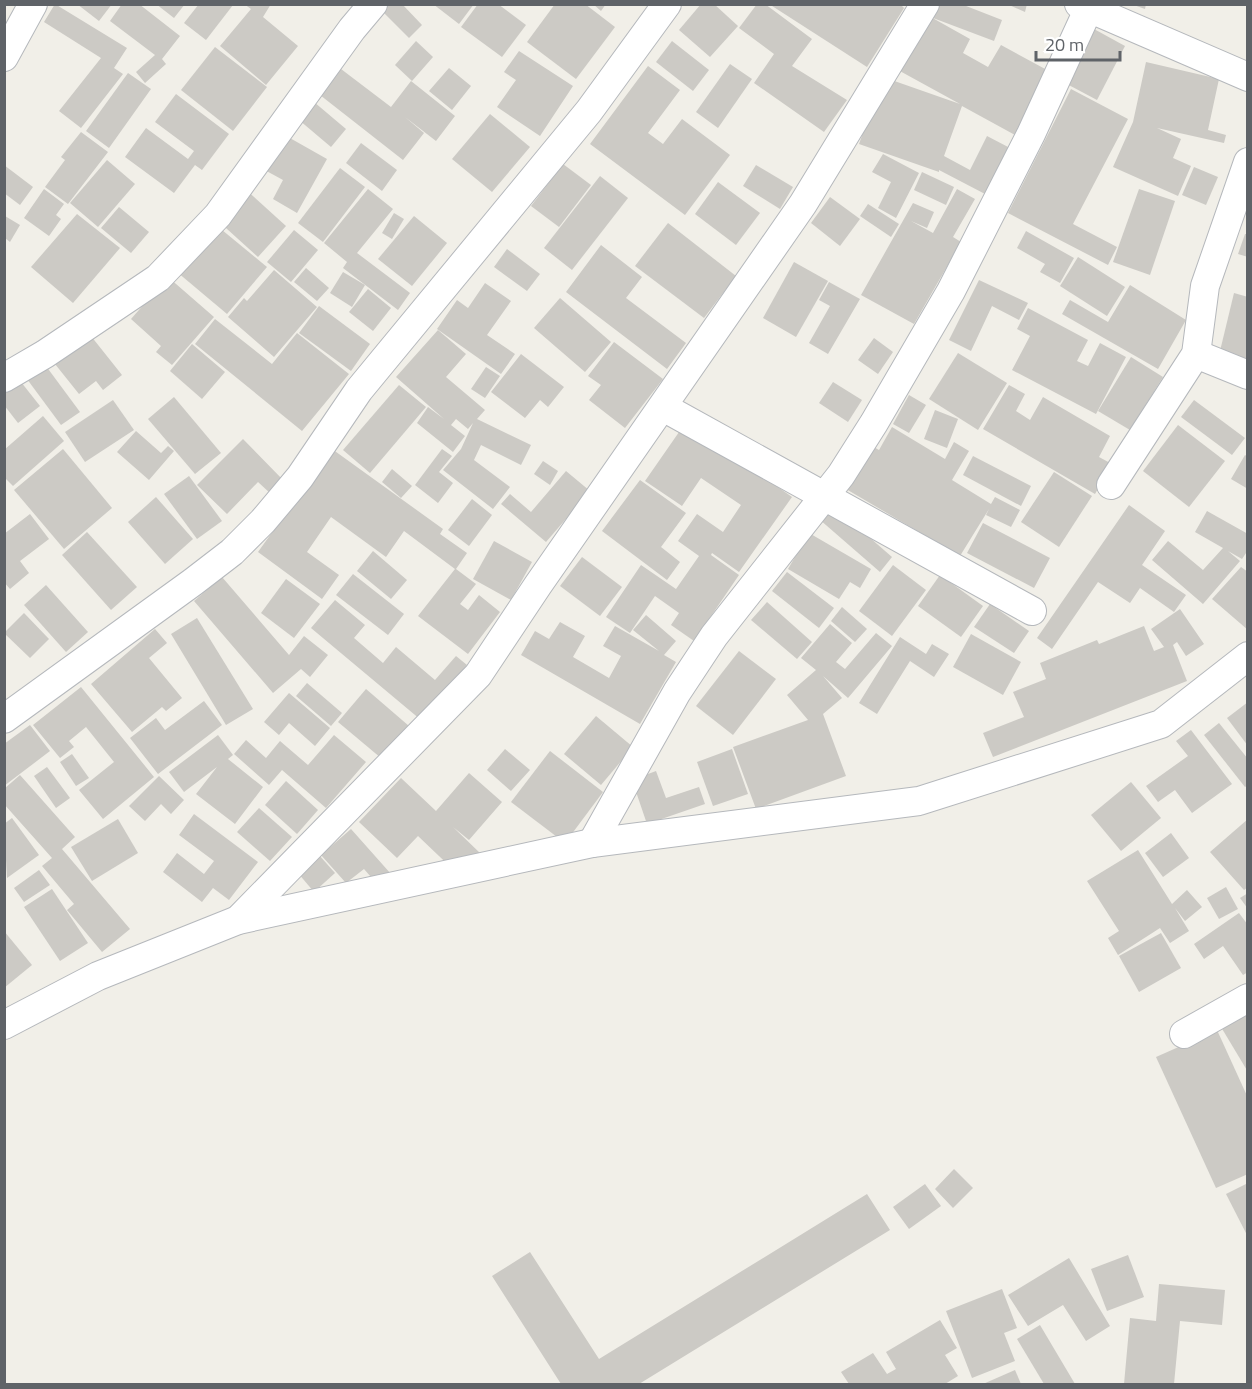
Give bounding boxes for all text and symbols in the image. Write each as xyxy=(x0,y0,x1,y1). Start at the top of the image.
scale bar xyxy=(1036,24,1120,62)
text: 20 m xyxy=(1045,31,1084,58)

